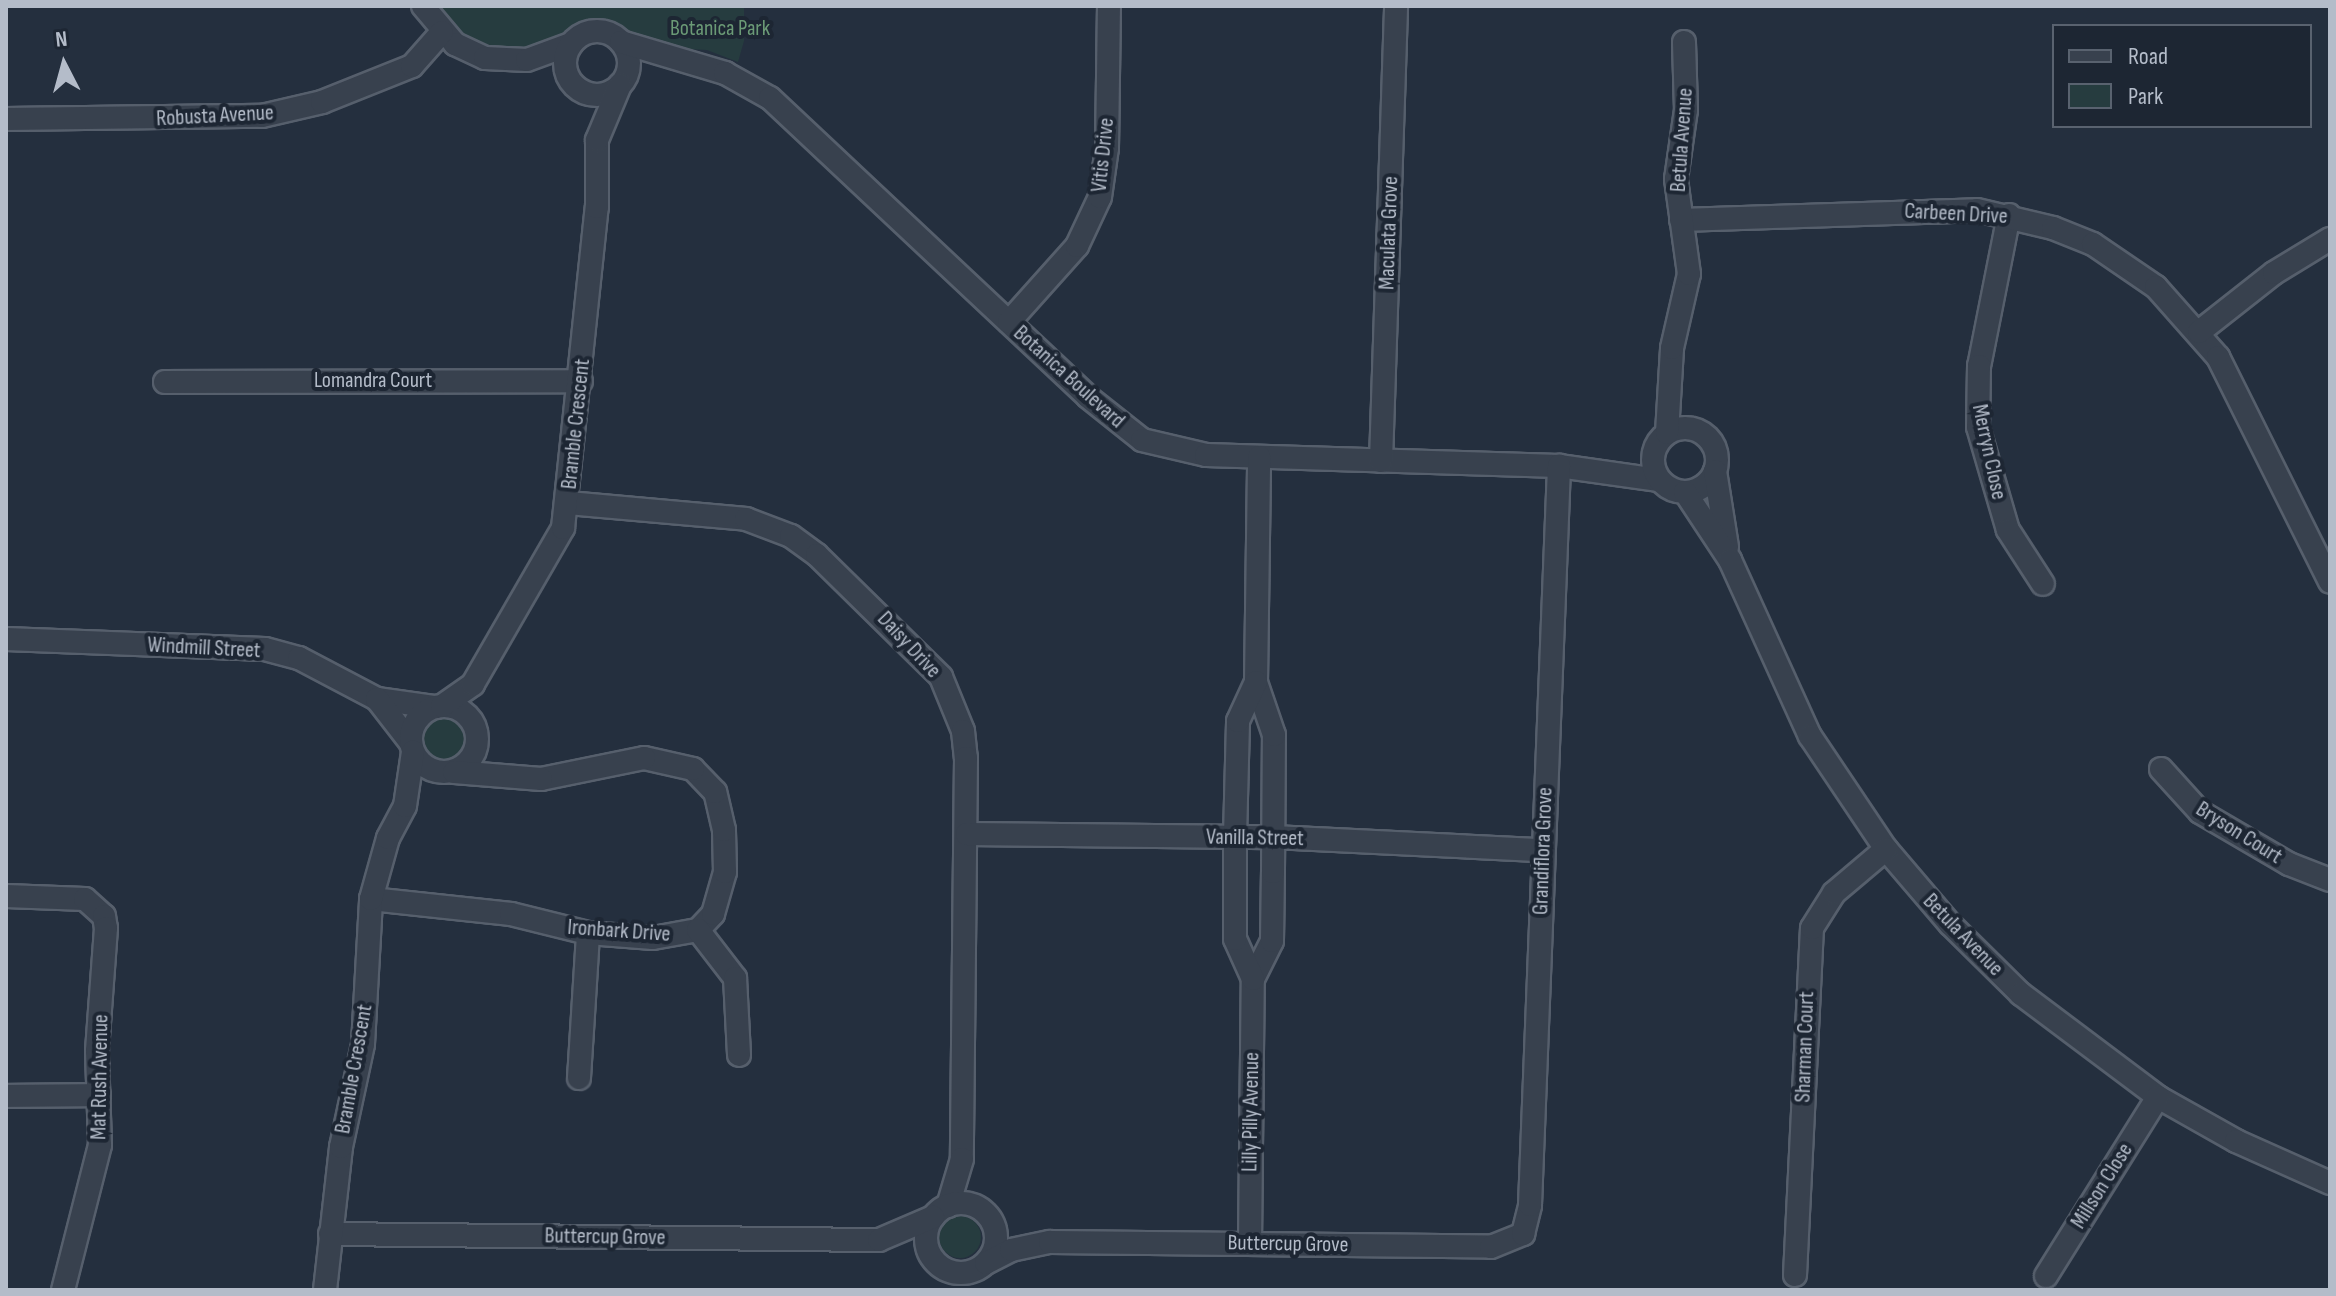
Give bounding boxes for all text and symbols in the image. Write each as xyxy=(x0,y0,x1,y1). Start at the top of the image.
park label: Botanica Park xyxy=(670,16,770,42)
north arrow xyxy=(24,24,104,104)
legend xyxy=(2052,24,2312,128)
text: N xyxy=(54,26,69,54)
text: Road xyxy=(2128,42,2168,71)
text: Park xyxy=(2128,82,2163,111)
street label: Betula Avenue xyxy=(1665,87,1699,193)
street label: Robusta Avenue xyxy=(156,100,274,132)
street label: Vitis Drive xyxy=(1086,117,1120,193)
street label: Maculata Grove xyxy=(1374,176,1404,290)
street label: Carbeen Drive xyxy=(1904,198,2008,230)
street label: Botanica Boulevard xyxy=(1008,320,1130,434)
street label: Bramble Crescent xyxy=(556,357,596,491)
street label: Lomandra Court xyxy=(314,368,432,394)
street label: Merryn Close xyxy=(1966,402,2012,502)
street label: Daisy Drive xyxy=(872,606,946,684)
street label: Windmill Street xyxy=(147,632,261,664)
street label: Grandiflora Grove xyxy=(1528,787,1558,915)
street label: Bryson Court xyxy=(2191,796,2287,870)
street label: Vanilla Street xyxy=(1206,824,1304,852)
street label: Betula Avenue xyxy=(1917,888,2009,982)
street label: Ironbark Drive xyxy=(567,914,671,948)
street label: Sharman Court xyxy=(1790,991,1820,1103)
street label: Bramble Crescent xyxy=(330,1002,378,1136)
street label: Mat Rush Avenue xyxy=(86,1014,114,1140)
street label: Lilly Pilly Avenue xyxy=(1237,1052,1265,1172)
street label: Millson Close xyxy=(2065,1138,2139,1234)
street label: Buttercup Grove xyxy=(544,1223,666,1251)
street label: Buttercup Grove xyxy=(1227,1230,1349,1258)

